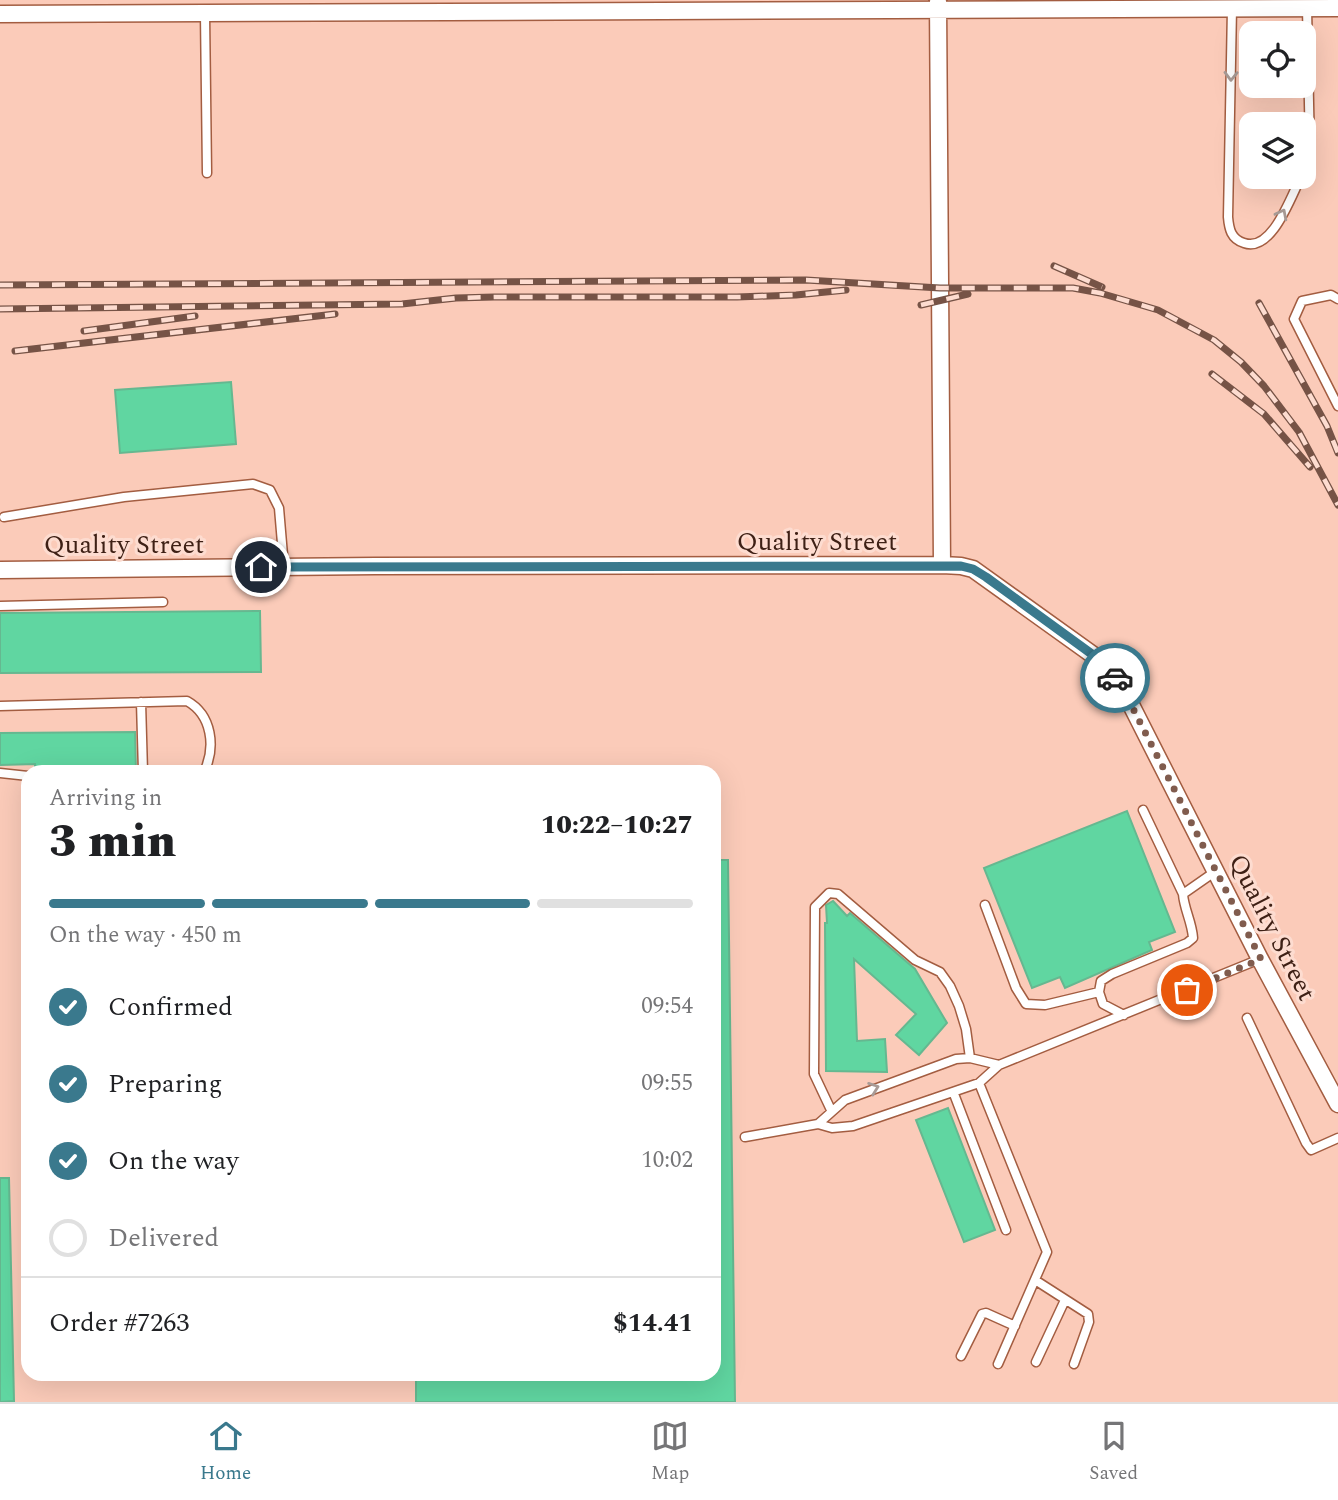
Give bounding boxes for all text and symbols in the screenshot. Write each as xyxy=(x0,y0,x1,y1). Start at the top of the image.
map controls xyxy=(1239,21,1316,189)
button: locate xyxy=(1239,21,1316,98)
one-way arrow xyxy=(1223,71,1238,82)
button: layers xyxy=(1239,112,1316,189)
one-way arrow xyxy=(1274,209,1288,221)
street label: Quality Street xyxy=(737,522,897,562)
street label: Quality Street xyxy=(44,525,204,565)
pin xyxy=(231,537,291,597)
icon: home xyxy=(242,548,280,586)
courier xyxy=(1080,643,1150,713)
icon: car xyxy=(1096,659,1134,697)
text: Arriving in xyxy=(49,781,162,816)
text: 10:22–10:27 xyxy=(541,805,693,845)
text: 3 min xyxy=(49,807,176,877)
street label: Quality Street xyxy=(1218,847,1326,1008)
text: On the way · 450 m xyxy=(49,918,242,953)
pin xyxy=(1157,960,1217,1020)
icon: bag xyxy=(1168,971,1206,1009)
text: Confirmed xyxy=(108,987,233,1027)
icon: check xyxy=(49,988,87,1026)
text: 09:54 xyxy=(641,989,693,1024)
text: Preparing xyxy=(108,1064,222,1104)
icon: check xyxy=(49,1065,87,1103)
text: 09:55 xyxy=(641,1066,693,1101)
one-way arrow xyxy=(868,1082,880,1096)
text: On the way xyxy=(108,1141,239,1181)
icon: check xyxy=(49,1142,87,1180)
text: 10:02 xyxy=(641,1143,693,1178)
text: Delivered xyxy=(108,1218,219,1258)
text: Order #7263 xyxy=(49,1303,189,1343)
text: $14.41 xyxy=(613,1303,693,1343)
tab: Home xyxy=(200,1417,251,1488)
tab: Map xyxy=(651,1417,689,1488)
tab: Saved xyxy=(1089,1417,1138,1488)

